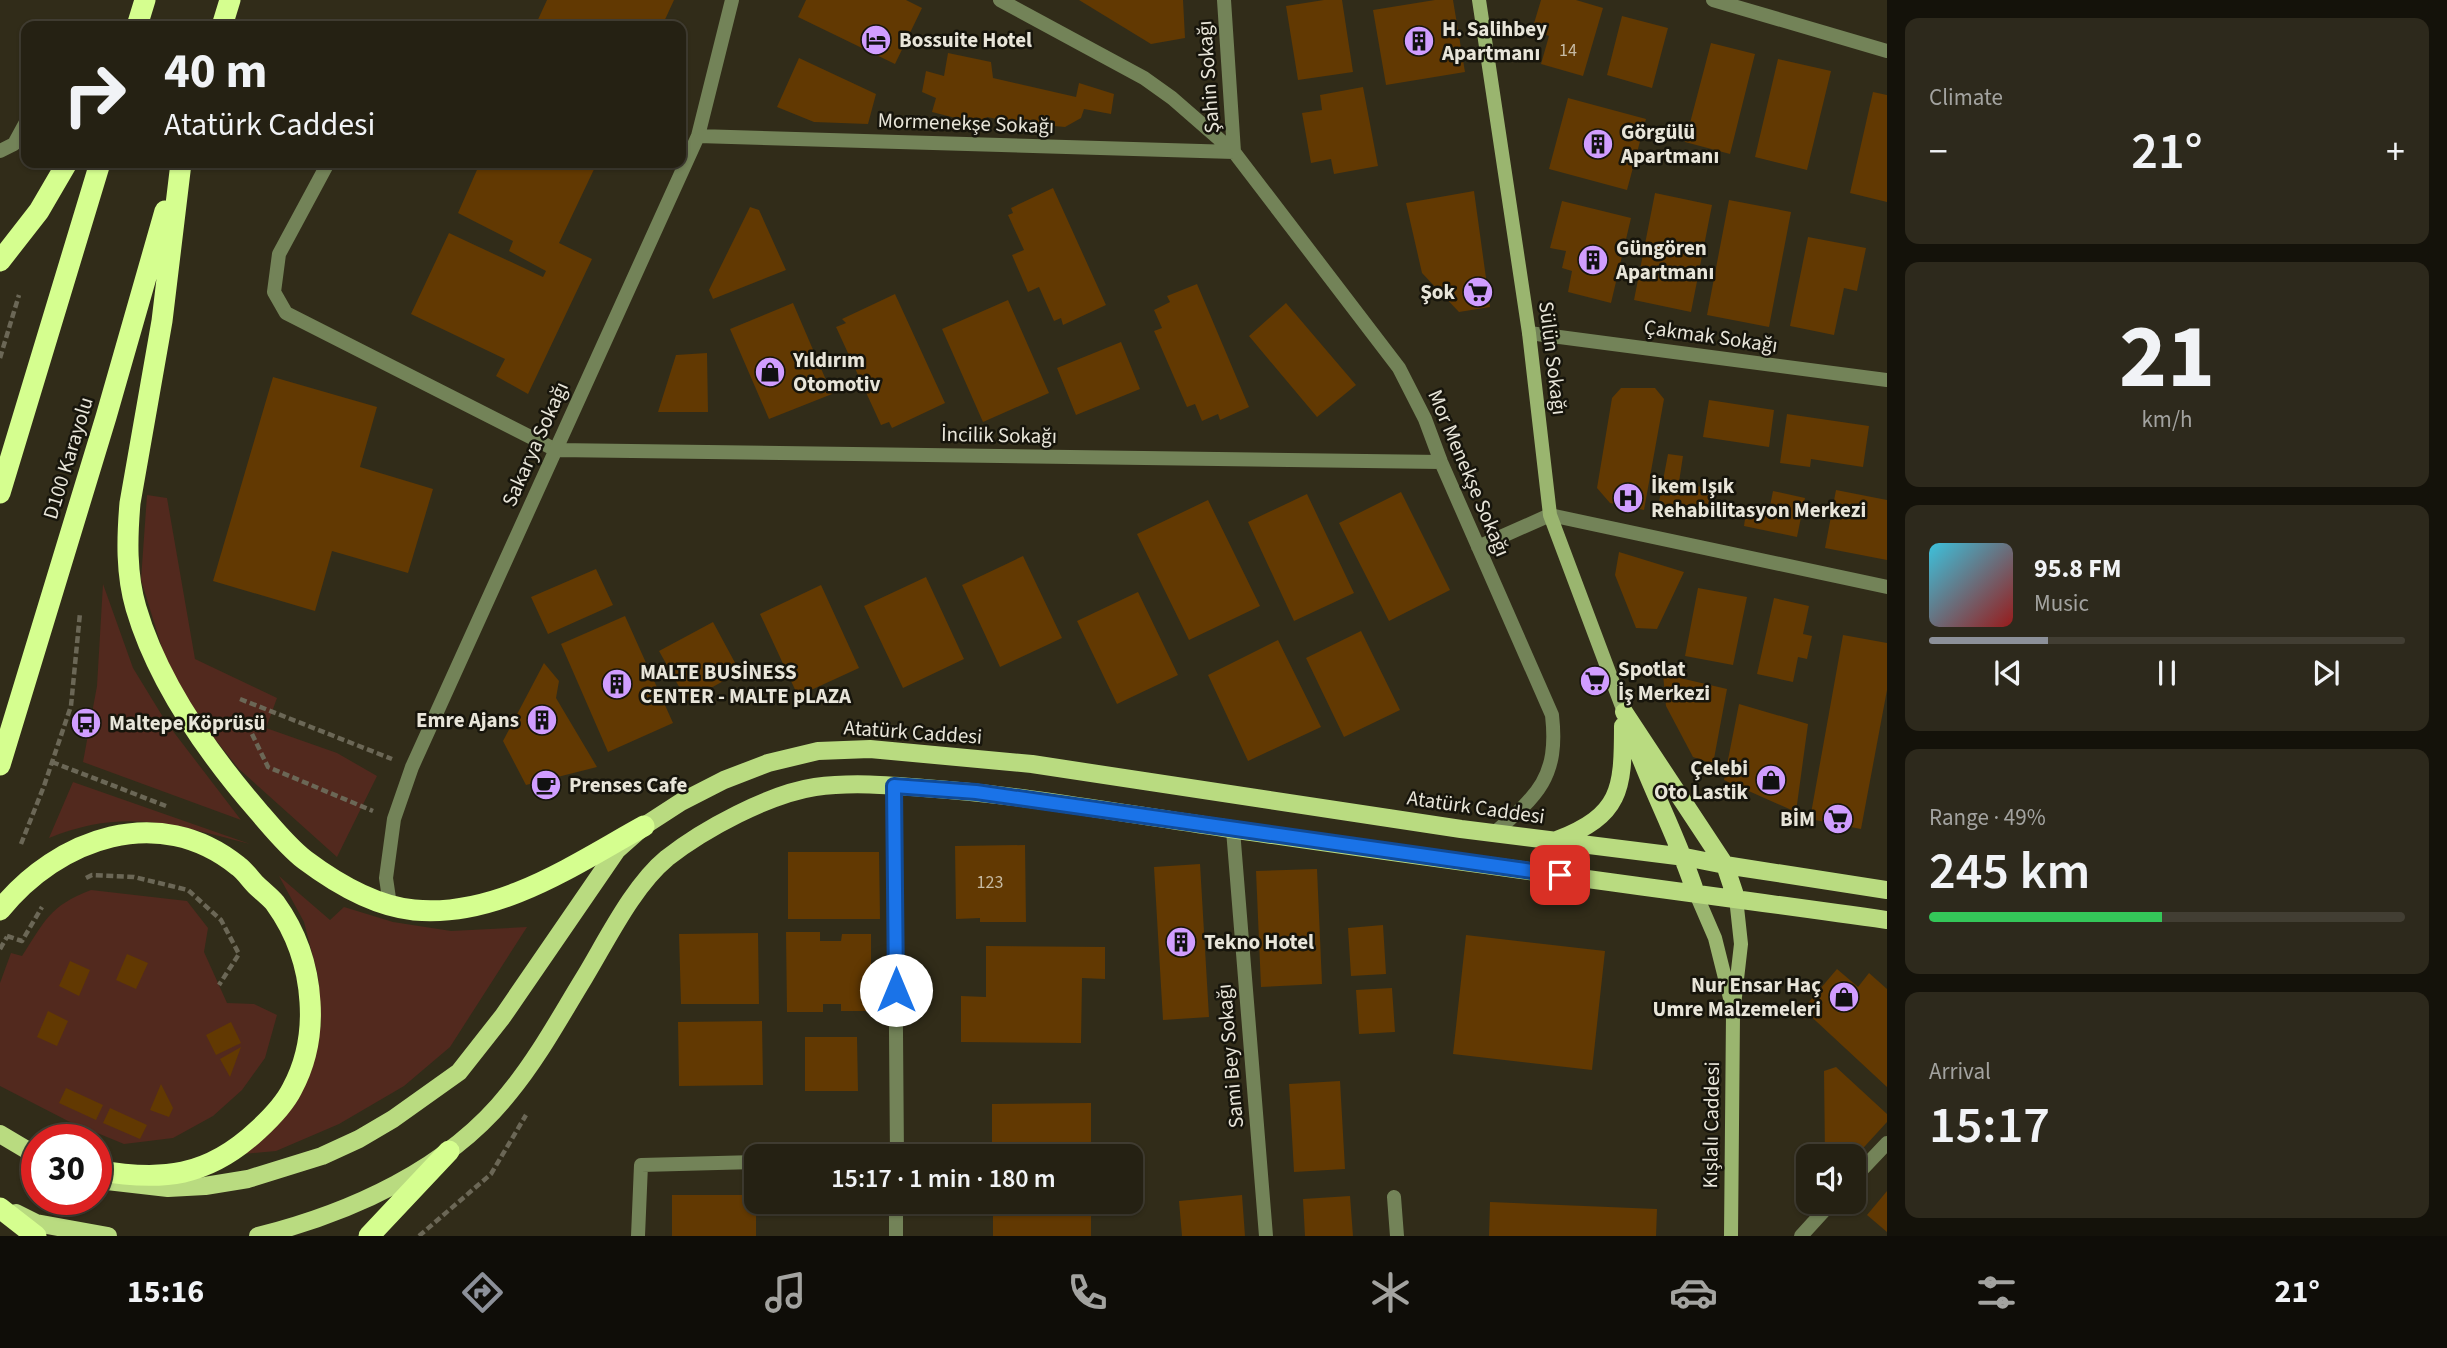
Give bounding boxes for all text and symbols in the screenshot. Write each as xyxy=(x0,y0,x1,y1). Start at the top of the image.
place label: H. Salihbey Apartmanı xyxy=(1441,14,1547,68)
street label: Şahin Sokağı xyxy=(1189,19,1227,135)
hotel icon: Bossuite Hotel xyxy=(859,23,893,57)
building icon: H. Salihbey Apartmanı xyxy=(1402,24,1436,58)
place label: Bossuite Hotel xyxy=(899,25,1032,55)
text: 40 m xyxy=(164,37,268,107)
house number: 14 xyxy=(1559,38,1577,63)
icon: right xyxy=(49,49,140,140)
text: Climate xyxy=(1929,81,2003,114)
text: Atatürk Caddesi xyxy=(164,102,375,148)
street label: Mormenekşe Sokağı xyxy=(877,105,1055,141)
text: 21° xyxy=(2131,115,2203,189)
place label: Görgülü Apartmanı xyxy=(1620,117,1719,171)
text: − xyxy=(1929,125,1948,179)
text: + xyxy=(2386,125,2405,179)
building icon: Görgülü Apartmanı xyxy=(1581,127,1615,161)
place label: Güngören Apartmanı xyxy=(1615,233,1714,287)
building icon: Güngören Apartmanı xyxy=(1576,243,1610,277)
supermarket icon: Şok xyxy=(1461,275,1495,309)
place label: Şok xyxy=(1420,277,1455,307)
text: 21 xyxy=(2119,293,2215,422)
street label: Sülün Sokağı xyxy=(1531,299,1575,417)
street label: Çakmak Sokağı xyxy=(1642,312,1780,360)
place label: Yıldırım Otomotiv xyxy=(792,345,881,399)
shop icon: Yıldırım Otomotiv xyxy=(753,355,787,389)
street label: Sakarya Sokağı xyxy=(494,377,576,511)
street label: Mor Menekşe Sokağı xyxy=(1420,385,1518,561)
street label: D100 Karayolu xyxy=(35,393,101,523)
text: km/h xyxy=(2141,403,2193,436)
street label: İncilik Sokağı xyxy=(941,419,1057,451)
place label: İkem Işık Rehabilitasyon Merkezi xyxy=(1651,471,1866,525)
hospital icon: İkem Işık Rehabilitasyon Merkezi xyxy=(1611,481,1645,515)
text: 95.8 FM xyxy=(2034,550,2122,587)
text: Music xyxy=(2034,587,2089,620)
place label: Spotlat İş Merkezi xyxy=(1618,654,1710,708)
icon: previous xyxy=(1989,654,2027,692)
icon: pause xyxy=(2148,654,2186,692)
icon: next xyxy=(2307,654,2345,692)
place label: MALTE BUSİNESS CENTER - MALTE pLAZA xyxy=(640,657,852,711)
supermarket icon: Spotlat İş Merkezi xyxy=(1578,664,1612,698)
building icon: MALTE BUSİNESS CENTER - MALTE pLAZA xyxy=(600,667,634,701)
building icon: Emre Ajans xyxy=(525,703,559,737)
place label: Emre Ajans xyxy=(416,705,519,735)
bus stop icon: Maltepe Köprüsü xyxy=(69,706,103,740)
place label: Maltepe Köprüsü xyxy=(109,708,265,738)
street label: Atatürk Caddesi xyxy=(843,712,983,752)
place label: Çelebi Oto Lastik xyxy=(1654,753,1748,807)
shop icon: Çelebi Oto Lastik xyxy=(1754,763,1788,797)
cafe icon: Prenses Cafe xyxy=(529,768,563,802)
place label: Prenses Cafe xyxy=(569,770,687,800)
street label: Atatürk Caddesi xyxy=(1405,782,1547,832)
text: Range · 49% xyxy=(1929,801,2046,834)
supermarket icon: BİM xyxy=(1821,802,1855,836)
place label: BİM xyxy=(1780,804,1815,834)
text: 245 km xyxy=(1929,835,2090,909)
pin xyxy=(1530,845,1590,905)
icon: arrive xyxy=(1541,856,1579,894)
house number: 123 xyxy=(977,870,1003,895)
building icon: Tekno Hotel xyxy=(1164,925,1198,959)
place label: Tekno Hotel xyxy=(1204,927,1314,957)
position arrow xyxy=(859,953,933,1027)
place label: Nur Ensar Haç Umre Malzemeleri xyxy=(1652,970,1821,1024)
shop icon: Nur Ensar Haç Umre Malzemeleri xyxy=(1827,980,1861,1014)
street label: Sami Bey Sokağı xyxy=(1209,983,1251,1129)
text: Arrival xyxy=(1929,1055,1991,1088)
street label: Kışlalı Caddesi xyxy=(1695,1061,1727,1189)
text: 15:17 xyxy=(1929,1089,2050,1163)
speed limit sign: 30 xyxy=(21,1124,112,1215)
map controls xyxy=(1796,1144,1866,1214)
button: sound xyxy=(1796,1144,1866,1214)
text: 15:17 · 1 min · 180 m xyxy=(831,1160,1056,1197)
icon: directions xyxy=(458,1268,507,1317)
icon: music xyxy=(761,1268,810,1317)
icon: phone xyxy=(1063,1268,1112,1317)
icon: climate xyxy=(1366,1268,1415,1317)
icon: car xyxy=(1669,1268,1718,1317)
icon: filters xyxy=(1972,1268,2021,1317)
text: 15:16 xyxy=(127,1269,204,1315)
text: 21° xyxy=(2275,1269,2320,1315)

